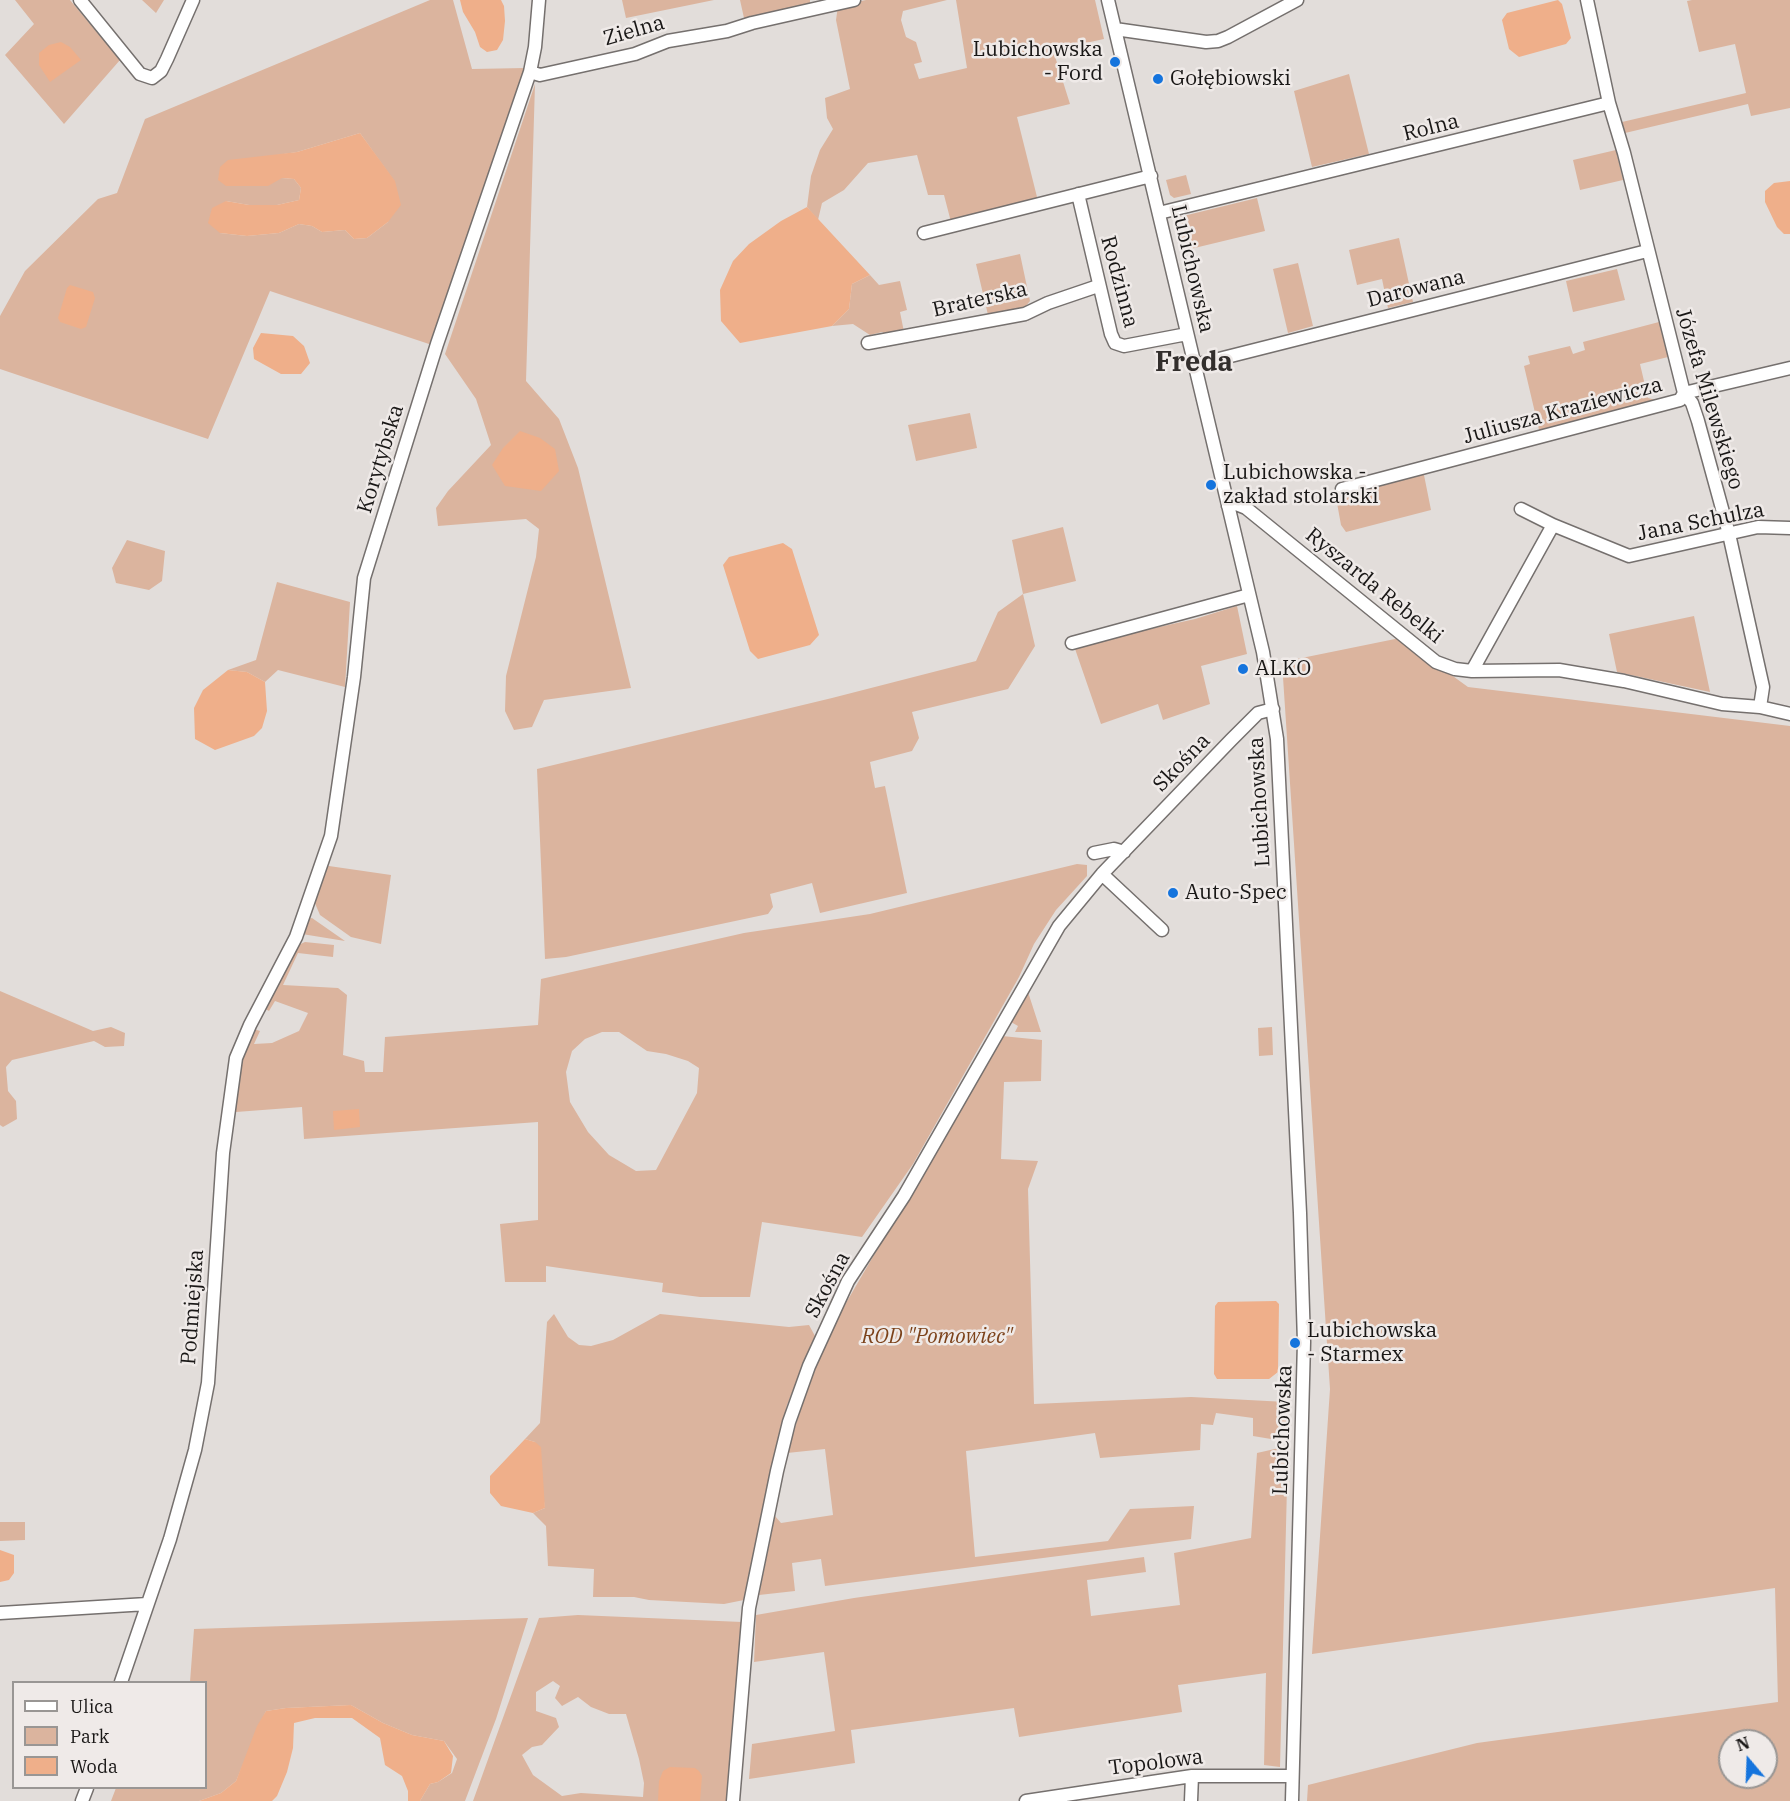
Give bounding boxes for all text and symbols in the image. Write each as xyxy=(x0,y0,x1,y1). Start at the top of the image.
street label: Zielna xyxy=(601,10,667,52)
place label: Lubichowska - Ford xyxy=(973,37,1103,87)
marker: Lubichowska - Ford xyxy=(1108,55,1122,69)
place label: Gołębiowski xyxy=(1170,66,1291,92)
marker: Gołębiowski xyxy=(1151,72,1165,86)
street label: Rolna xyxy=(1400,109,1462,147)
street label: Lubichowska xyxy=(1165,203,1219,335)
street label: Rodzinna xyxy=(1095,233,1143,331)
street label: Darowana xyxy=(1365,265,1467,313)
street label: Braterska xyxy=(930,277,1030,323)
street label: Józefa Milewskiego xyxy=(1669,305,1749,493)
district label: Freda xyxy=(1155,347,1233,379)
street label: Juliusza Kraziewicza xyxy=(1461,372,1665,450)
street label: Korytybska xyxy=(353,402,409,516)
place label: Lubichowska - zakład stolarski xyxy=(1223,460,1379,510)
marker: Lubichowska - zakład stolarski xyxy=(1204,478,1218,492)
street label: Jana Schulza xyxy=(1636,497,1766,547)
street label: Ryszarda Rebelki xyxy=(1300,523,1448,649)
place label: ALKO xyxy=(1255,656,1311,682)
marker: ALKO xyxy=(1236,662,1250,676)
street label: Skośna xyxy=(1148,729,1216,797)
street label: Lubichowska xyxy=(1244,736,1276,868)
place label: Auto-Spec xyxy=(1185,880,1287,906)
marker: Auto-Spec xyxy=(1166,886,1180,900)
street label: Podmiejska xyxy=(176,1248,210,1366)
street label: Skośna xyxy=(800,1248,856,1322)
place label: Lubichowska - Starmex xyxy=(1307,1318,1437,1368)
park label: ROD "Pomowiec" xyxy=(862,1324,1012,1350)
marker: Lubichowska - Starmex xyxy=(1288,1336,1302,1350)
street label: Lubichowska xyxy=(1268,1364,1298,1496)
legend xyxy=(12,1681,207,1789)
text: Ulica xyxy=(70,1695,113,1718)
text: Park xyxy=(70,1725,109,1748)
north arrow xyxy=(1718,1729,1778,1789)
text: N xyxy=(1734,1732,1752,1755)
street label: Topolowa xyxy=(1107,1745,1205,1781)
text: Woda xyxy=(70,1755,118,1778)

